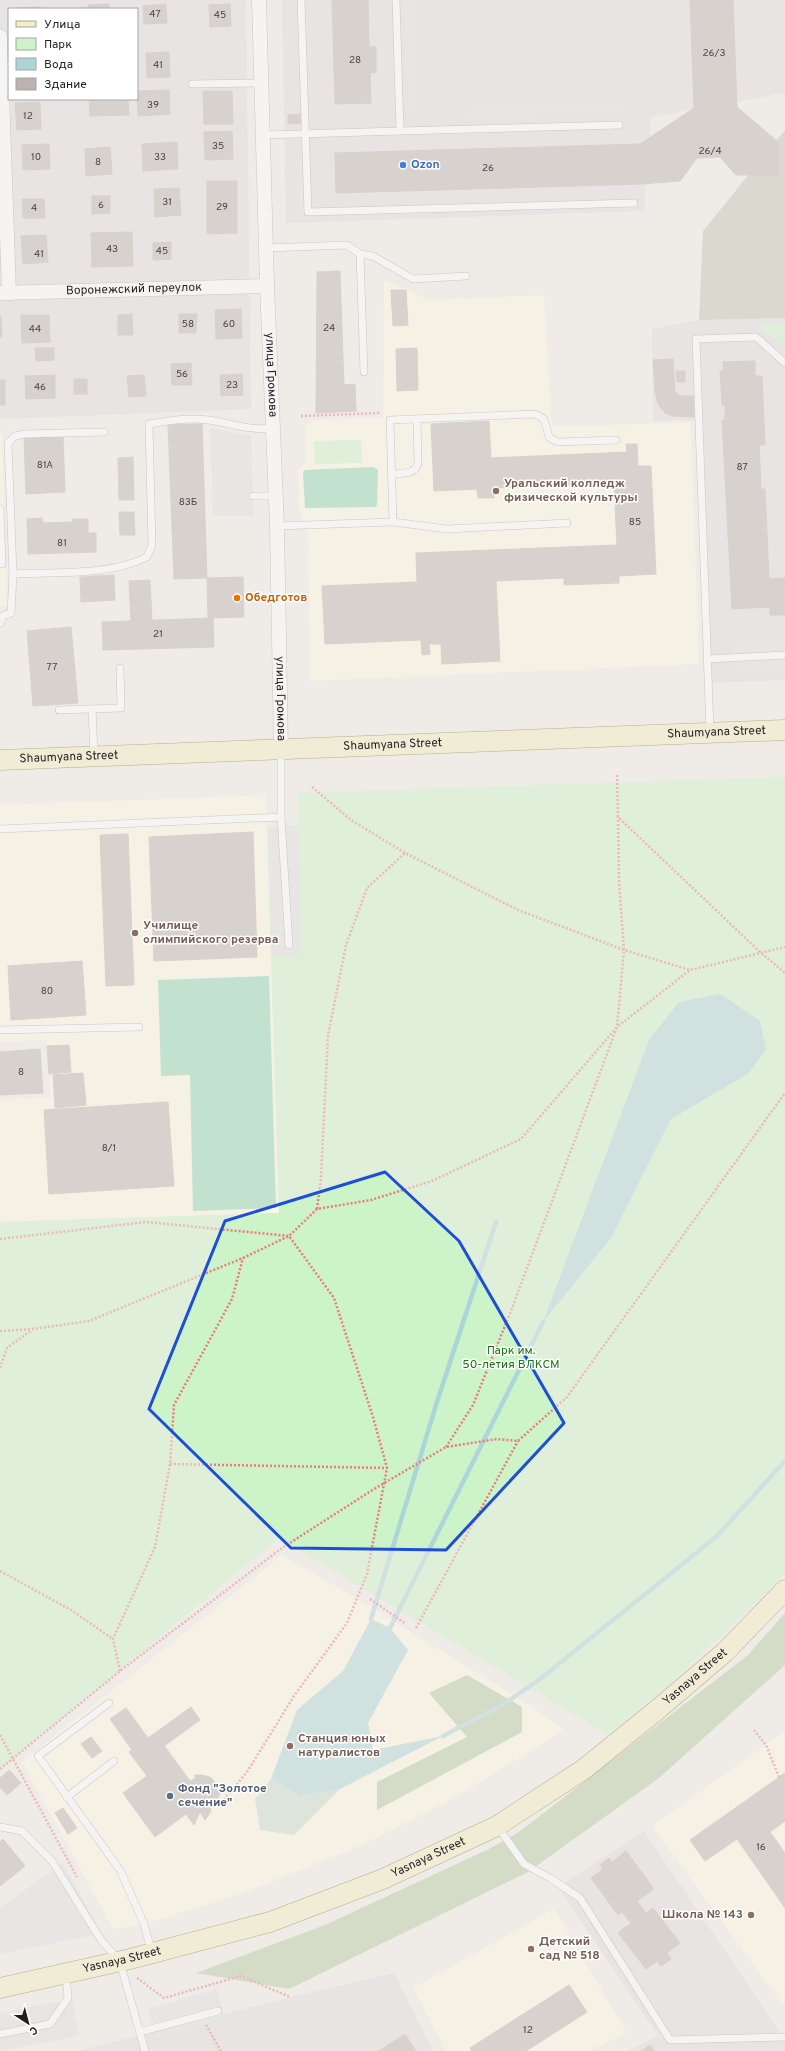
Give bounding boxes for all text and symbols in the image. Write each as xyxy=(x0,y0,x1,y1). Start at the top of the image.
legend xyxy=(8,8,138,100)
house number: 47 xyxy=(149,8,161,21)
house number: 45 xyxy=(214,9,226,22)
text: Улица xyxy=(44,17,80,33)
text: Парк xyxy=(44,37,72,53)
house number: 26/3 xyxy=(702,47,726,60)
house number: 28 xyxy=(349,54,361,67)
text: Вода xyxy=(44,57,73,73)
house number: 41 xyxy=(153,59,163,72)
text: Здание xyxy=(44,77,87,93)
house number: 39 xyxy=(147,99,159,112)
house number: 12 xyxy=(23,110,33,123)
house number: 35 xyxy=(212,140,224,153)
house number: 26/4 xyxy=(698,145,722,158)
house number: 10 xyxy=(31,151,41,164)
house number: 33 xyxy=(154,151,166,164)
house number: 8 xyxy=(95,156,101,169)
place label: Ozon xyxy=(411,157,440,173)
marker: Ozon xyxy=(398,160,408,170)
house number: 26 xyxy=(482,162,494,175)
house number: 31 xyxy=(162,196,172,209)
house number: 6 xyxy=(98,199,104,212)
house number: 29 xyxy=(216,201,228,214)
house number: 4 xyxy=(31,202,37,215)
house number: 43 xyxy=(106,243,118,256)
house number: 45 xyxy=(156,245,168,258)
house number: 41 xyxy=(34,248,44,261)
street label: Воронежский переулок xyxy=(66,280,202,299)
house number: 58 xyxy=(182,318,194,331)
house number: 60 xyxy=(223,318,235,331)
house number: 24 xyxy=(323,322,335,335)
house number: 44 xyxy=(29,323,41,336)
street label: улица Громова xyxy=(261,332,280,418)
house number: 56 xyxy=(176,368,188,381)
house number: 23 xyxy=(226,379,238,392)
house number: 46 xyxy=(34,381,46,394)
house number: 81А xyxy=(37,459,53,472)
house number: 87 xyxy=(736,461,748,474)
place label: Уральский колледж физической культуры xyxy=(504,476,638,506)
marker: Уральский колледж физической культуры xyxy=(491,486,501,496)
house number: 83Б xyxy=(179,496,197,509)
house number: 85 xyxy=(629,516,641,529)
house number: 81 xyxy=(57,537,67,550)
place label: Обедготов xyxy=(245,590,307,606)
marker: Обедготов xyxy=(232,593,242,603)
house number: 21 xyxy=(153,628,163,641)
street label: улица Громова xyxy=(271,656,289,741)
house number: 77 xyxy=(47,661,57,674)
street label: Shaumyana Street xyxy=(667,723,766,743)
street label: Shaumyana Street xyxy=(343,735,442,755)
street label: Shaumyana Street xyxy=(19,747,119,767)
place label: Училище олимпийского резерва xyxy=(143,918,278,948)
marker: Училище олимпийского резерва xyxy=(130,928,140,938)
house number: 80 xyxy=(41,985,53,998)
house number: 8 xyxy=(18,1066,24,1079)
house number: 8/1 xyxy=(102,1142,116,1155)
park label: Парк им. 50-летия ВЛКСМ xyxy=(462,1343,560,1373)
street label: Yasnaya Street xyxy=(660,1645,731,1709)
place label: Станция юных натуралистов xyxy=(298,1731,386,1761)
marker: Станция юных натуралистов xyxy=(285,1741,295,1751)
place label: Фонд "Золотое сечение" xyxy=(178,1781,267,1811)
marker: Фонд "Золотое сечение" xyxy=(165,1791,175,1801)
street label: Yasnaya Street xyxy=(389,1834,468,1882)
house number: 16 xyxy=(756,1841,766,1854)
place label: Школа № 143 xyxy=(662,1907,743,1923)
marker: Школа № 143 xyxy=(746,1910,756,1920)
place label: Детский сад № 518 xyxy=(539,1934,600,1964)
street label: Yasnaya Street xyxy=(81,1943,163,1977)
marker: Детский сад № 518 xyxy=(526,1944,536,1954)
north arrow xyxy=(8,2003,48,2043)
text: С xyxy=(26,2023,40,2038)
house number: 12 xyxy=(523,2024,533,2037)

